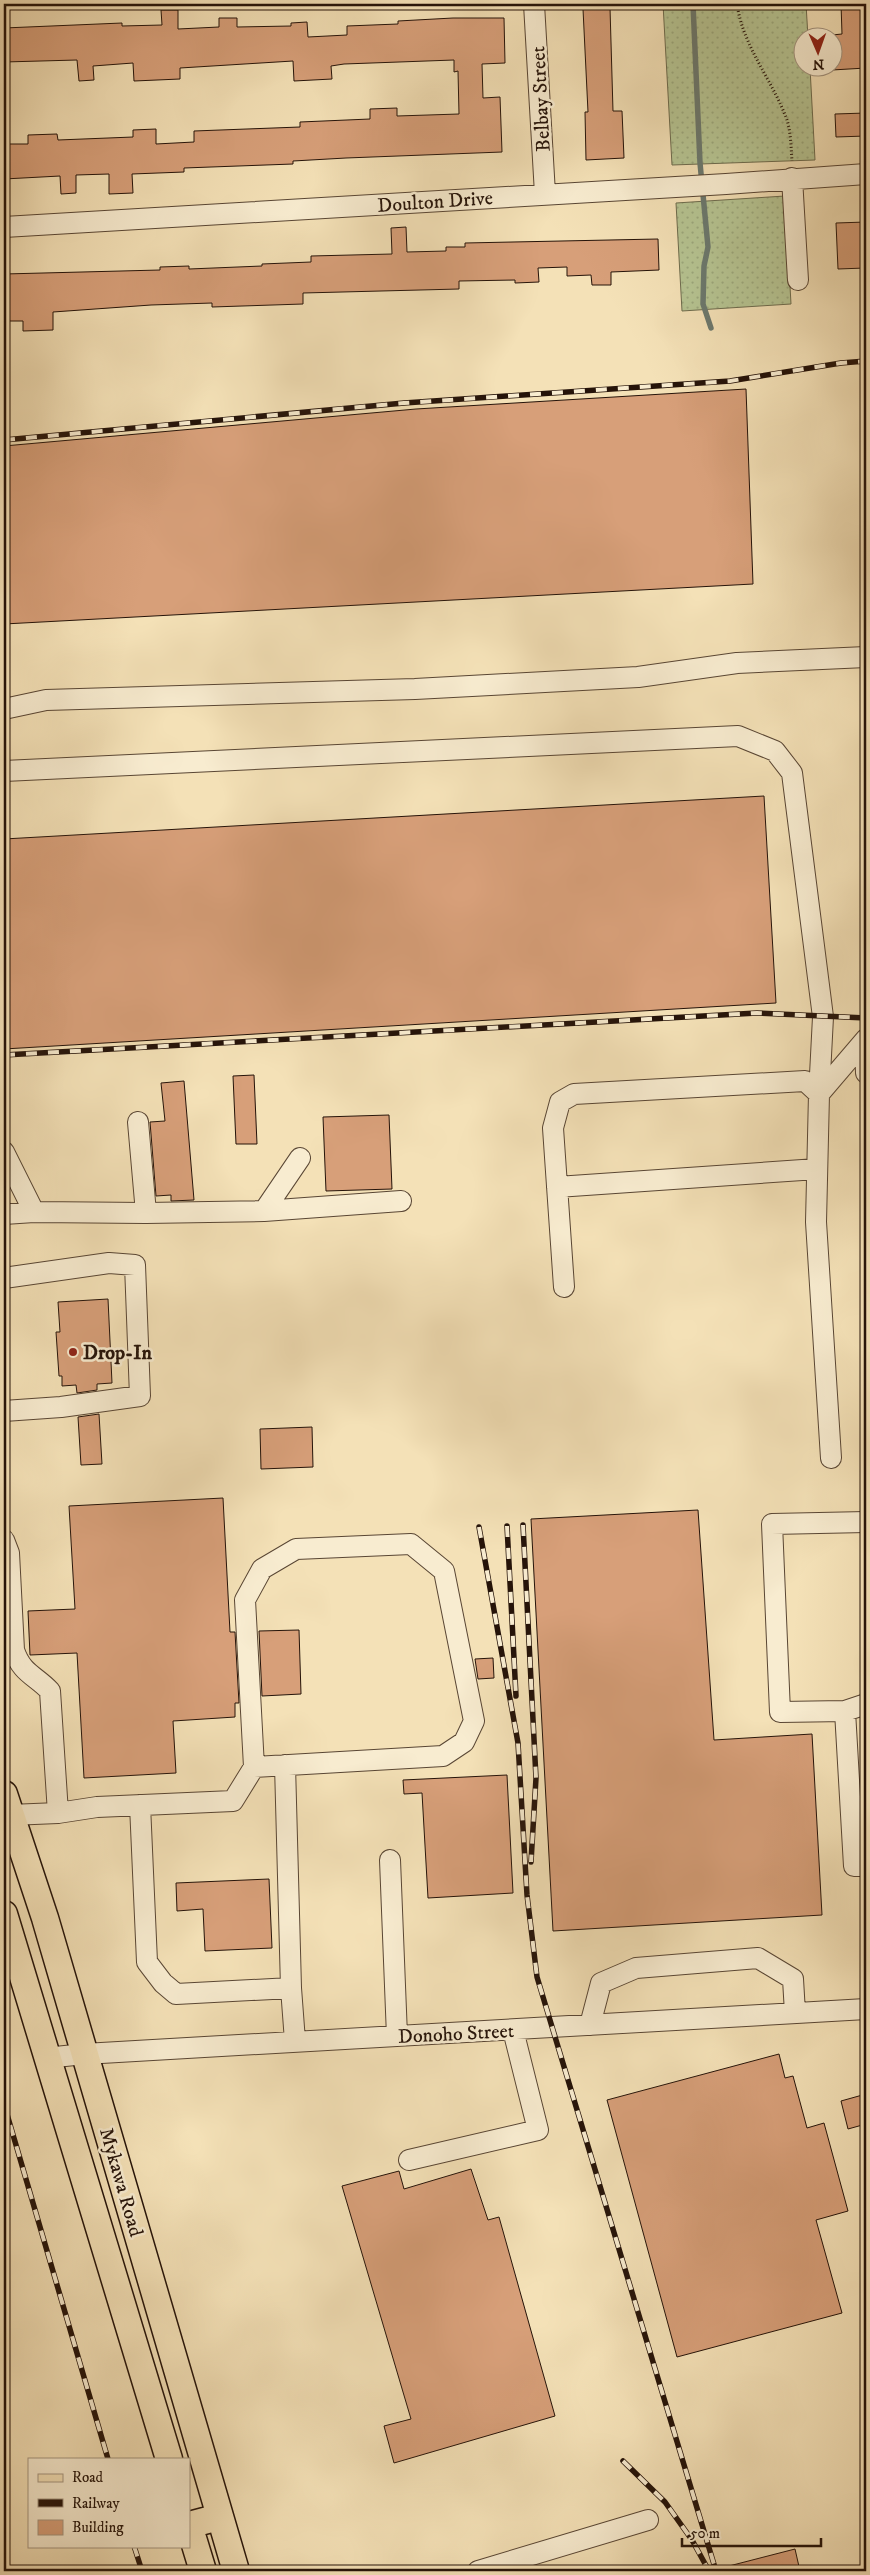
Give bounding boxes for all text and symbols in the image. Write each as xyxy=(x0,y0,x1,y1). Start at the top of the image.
north arrow xyxy=(792,28,842,78)
street label: Belbay Street xyxy=(526,45,557,152)
text: N xyxy=(812,55,824,73)
street label: Doulton Drive xyxy=(377,186,494,219)
place label: Drop-In xyxy=(83,1341,152,1366)
marker: Drop-In xyxy=(67,1346,79,1358)
street label: Donoho Street xyxy=(397,2019,515,2050)
street label: Mykawa Road xyxy=(93,2125,148,2240)
legend xyxy=(28,2458,190,2548)
text: Road xyxy=(72,2468,104,2487)
text: Railway xyxy=(72,2494,120,2513)
scale bar xyxy=(682,2515,821,2547)
text: Building xyxy=(72,2518,124,2537)
text: 50 m xyxy=(690,2524,720,2543)

